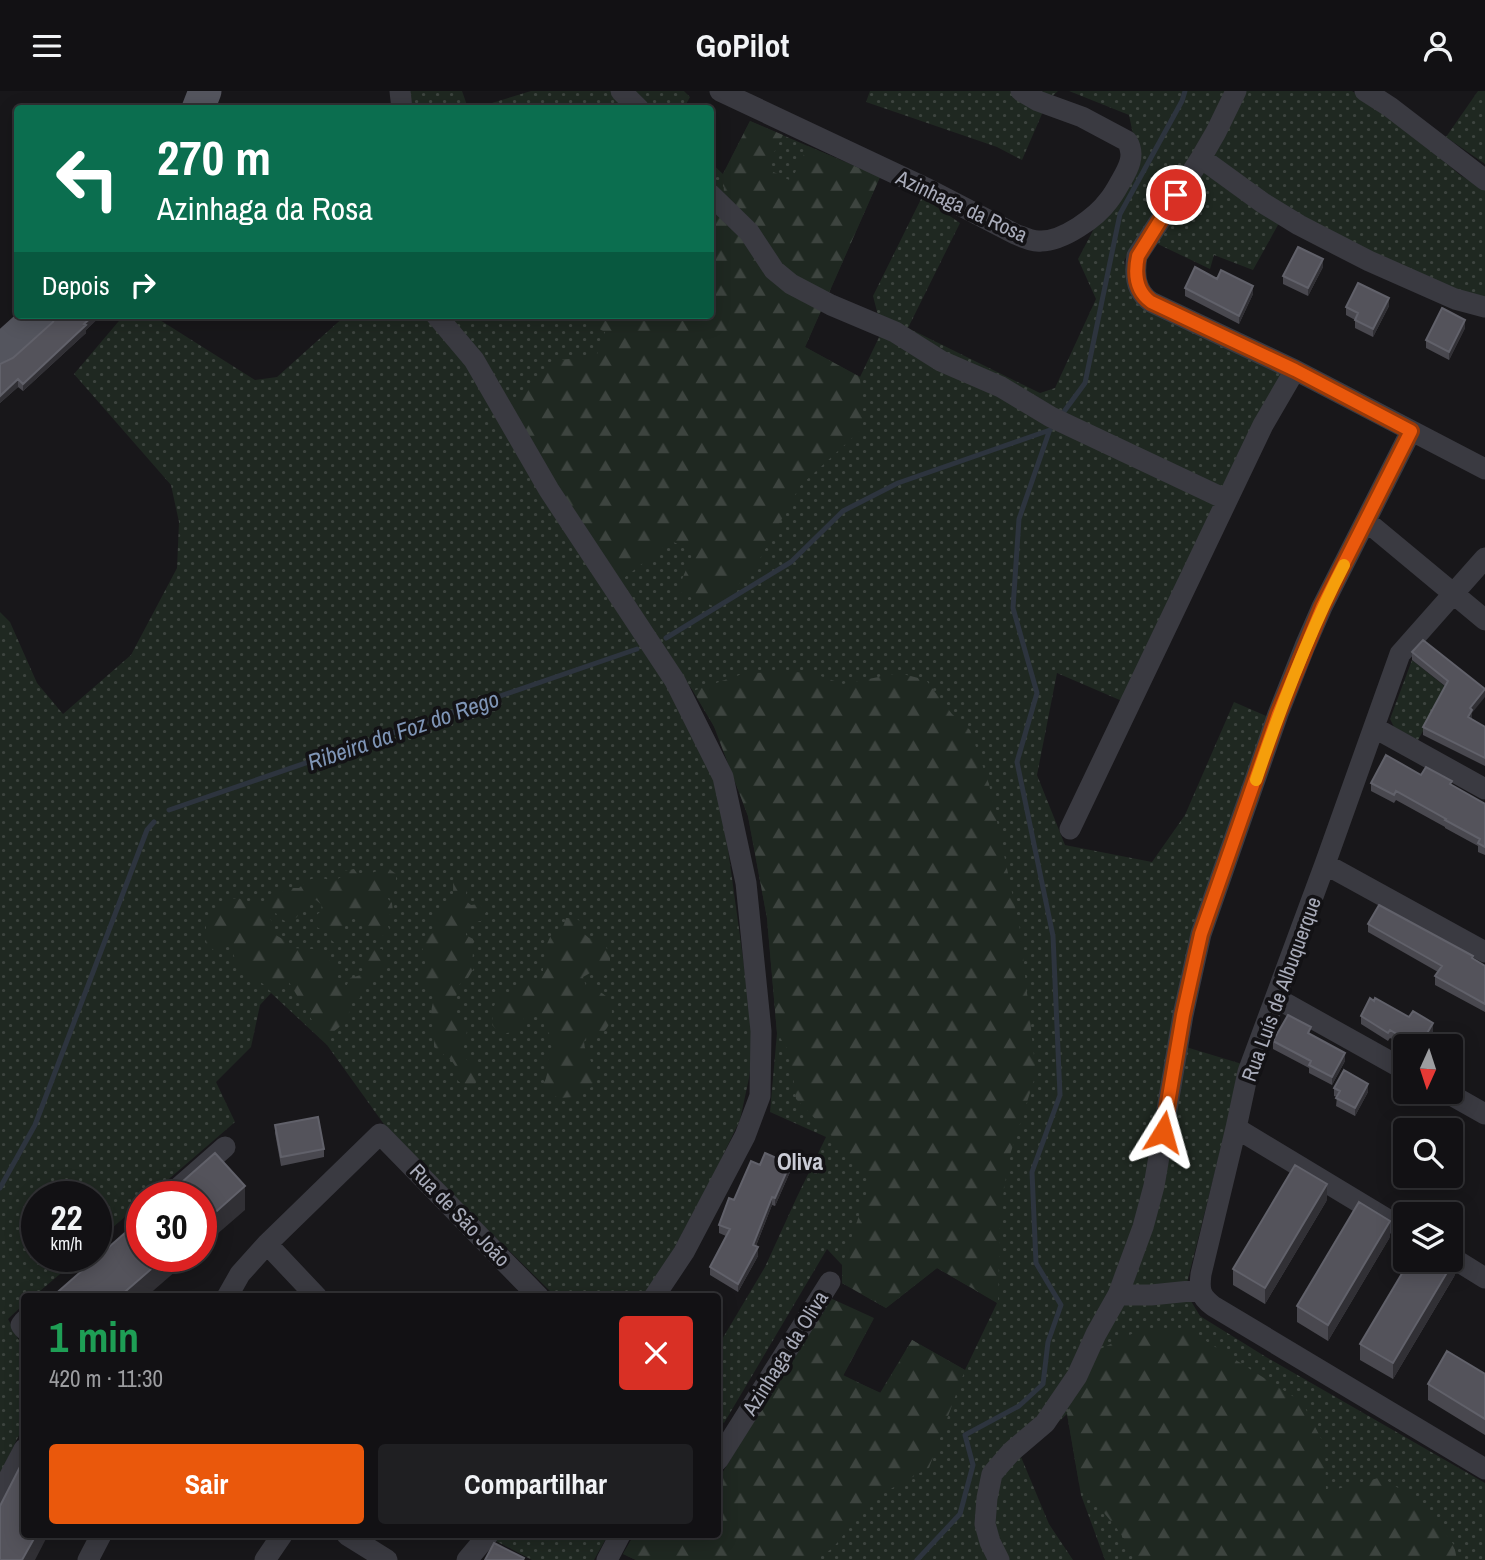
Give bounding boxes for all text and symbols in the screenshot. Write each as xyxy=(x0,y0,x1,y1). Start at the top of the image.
text: GoPilot xyxy=(696,24,789,67)
icon: menu xyxy=(28,27,66,65)
icon: person xyxy=(1419,27,1457,65)
text: 270 m xyxy=(157,124,271,190)
icon: left xyxy=(42,133,133,224)
street label: Azinhaga da Rosa xyxy=(891,162,1033,249)
pin xyxy=(1146,165,1206,225)
icon: arrive xyxy=(1157,176,1195,214)
text: Azinhaga da Rosa xyxy=(157,187,373,230)
icon: right xyxy=(124,266,162,304)
text: Depois xyxy=(42,268,110,303)
water label: Ribeira da Foz do Rego xyxy=(303,683,503,777)
street label: Rua Luís de Albuquerque xyxy=(1234,893,1328,1085)
north arrow xyxy=(1393,1034,1463,1104)
map controls xyxy=(1393,1034,1463,1272)
position arrow xyxy=(1126,1095,1200,1169)
button: search xyxy=(1393,1118,1463,1188)
district label: Oliva xyxy=(777,1146,824,1177)
street label: Rua de São João xyxy=(403,1157,517,1273)
speed limit sign: 30 xyxy=(126,1181,217,1272)
text: 22 xyxy=(51,1194,82,1241)
button: layers xyxy=(1393,1202,1463,1272)
text: km/h xyxy=(51,1231,83,1256)
street label: Azinhaga da Oliva xyxy=(735,1285,835,1422)
text: 1 min xyxy=(49,1309,139,1365)
button: close xyxy=(619,1316,693,1390)
text: 420 m · 11:30 xyxy=(49,1363,163,1394)
button: Sair xyxy=(49,1444,364,1524)
button: Compartilhar xyxy=(378,1444,693,1524)

